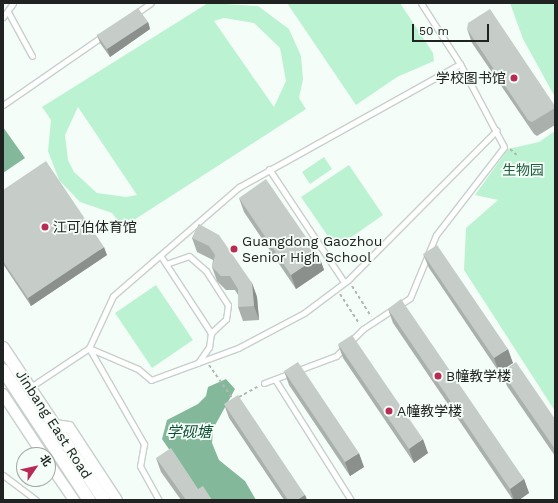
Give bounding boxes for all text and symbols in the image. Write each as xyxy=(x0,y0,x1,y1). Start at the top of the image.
scale bar xyxy=(414,16,491,42)
text: 50 m xyxy=(419,24,449,38)
place label: 学校图书馆 xyxy=(436,70,506,86)
marker: 学校图书馆 xyxy=(509,73,519,83)
park label: 生物园 xyxy=(502,162,544,178)
place label: 江可伯体育馆 xyxy=(53,219,137,235)
marker: 江可伯体育馆 xyxy=(40,222,50,232)
place label: Guangdong Gaozhou Senior High School xyxy=(242,233,382,266)
marker: Guangdong Gaozhou Senior High School xyxy=(229,244,239,254)
street label: Jinbang East Road xyxy=(12,366,96,482)
place label: B幢教学楼 xyxy=(446,368,511,384)
marker: B幢教学楼 xyxy=(433,371,443,381)
place label: A幢教学楼 xyxy=(397,403,462,419)
marker: A幢教学楼 xyxy=(384,406,394,416)
water label: 学砚塘 xyxy=(167,424,211,442)
north arrow xyxy=(16,447,56,487)
text: 北 xyxy=(37,452,54,469)

